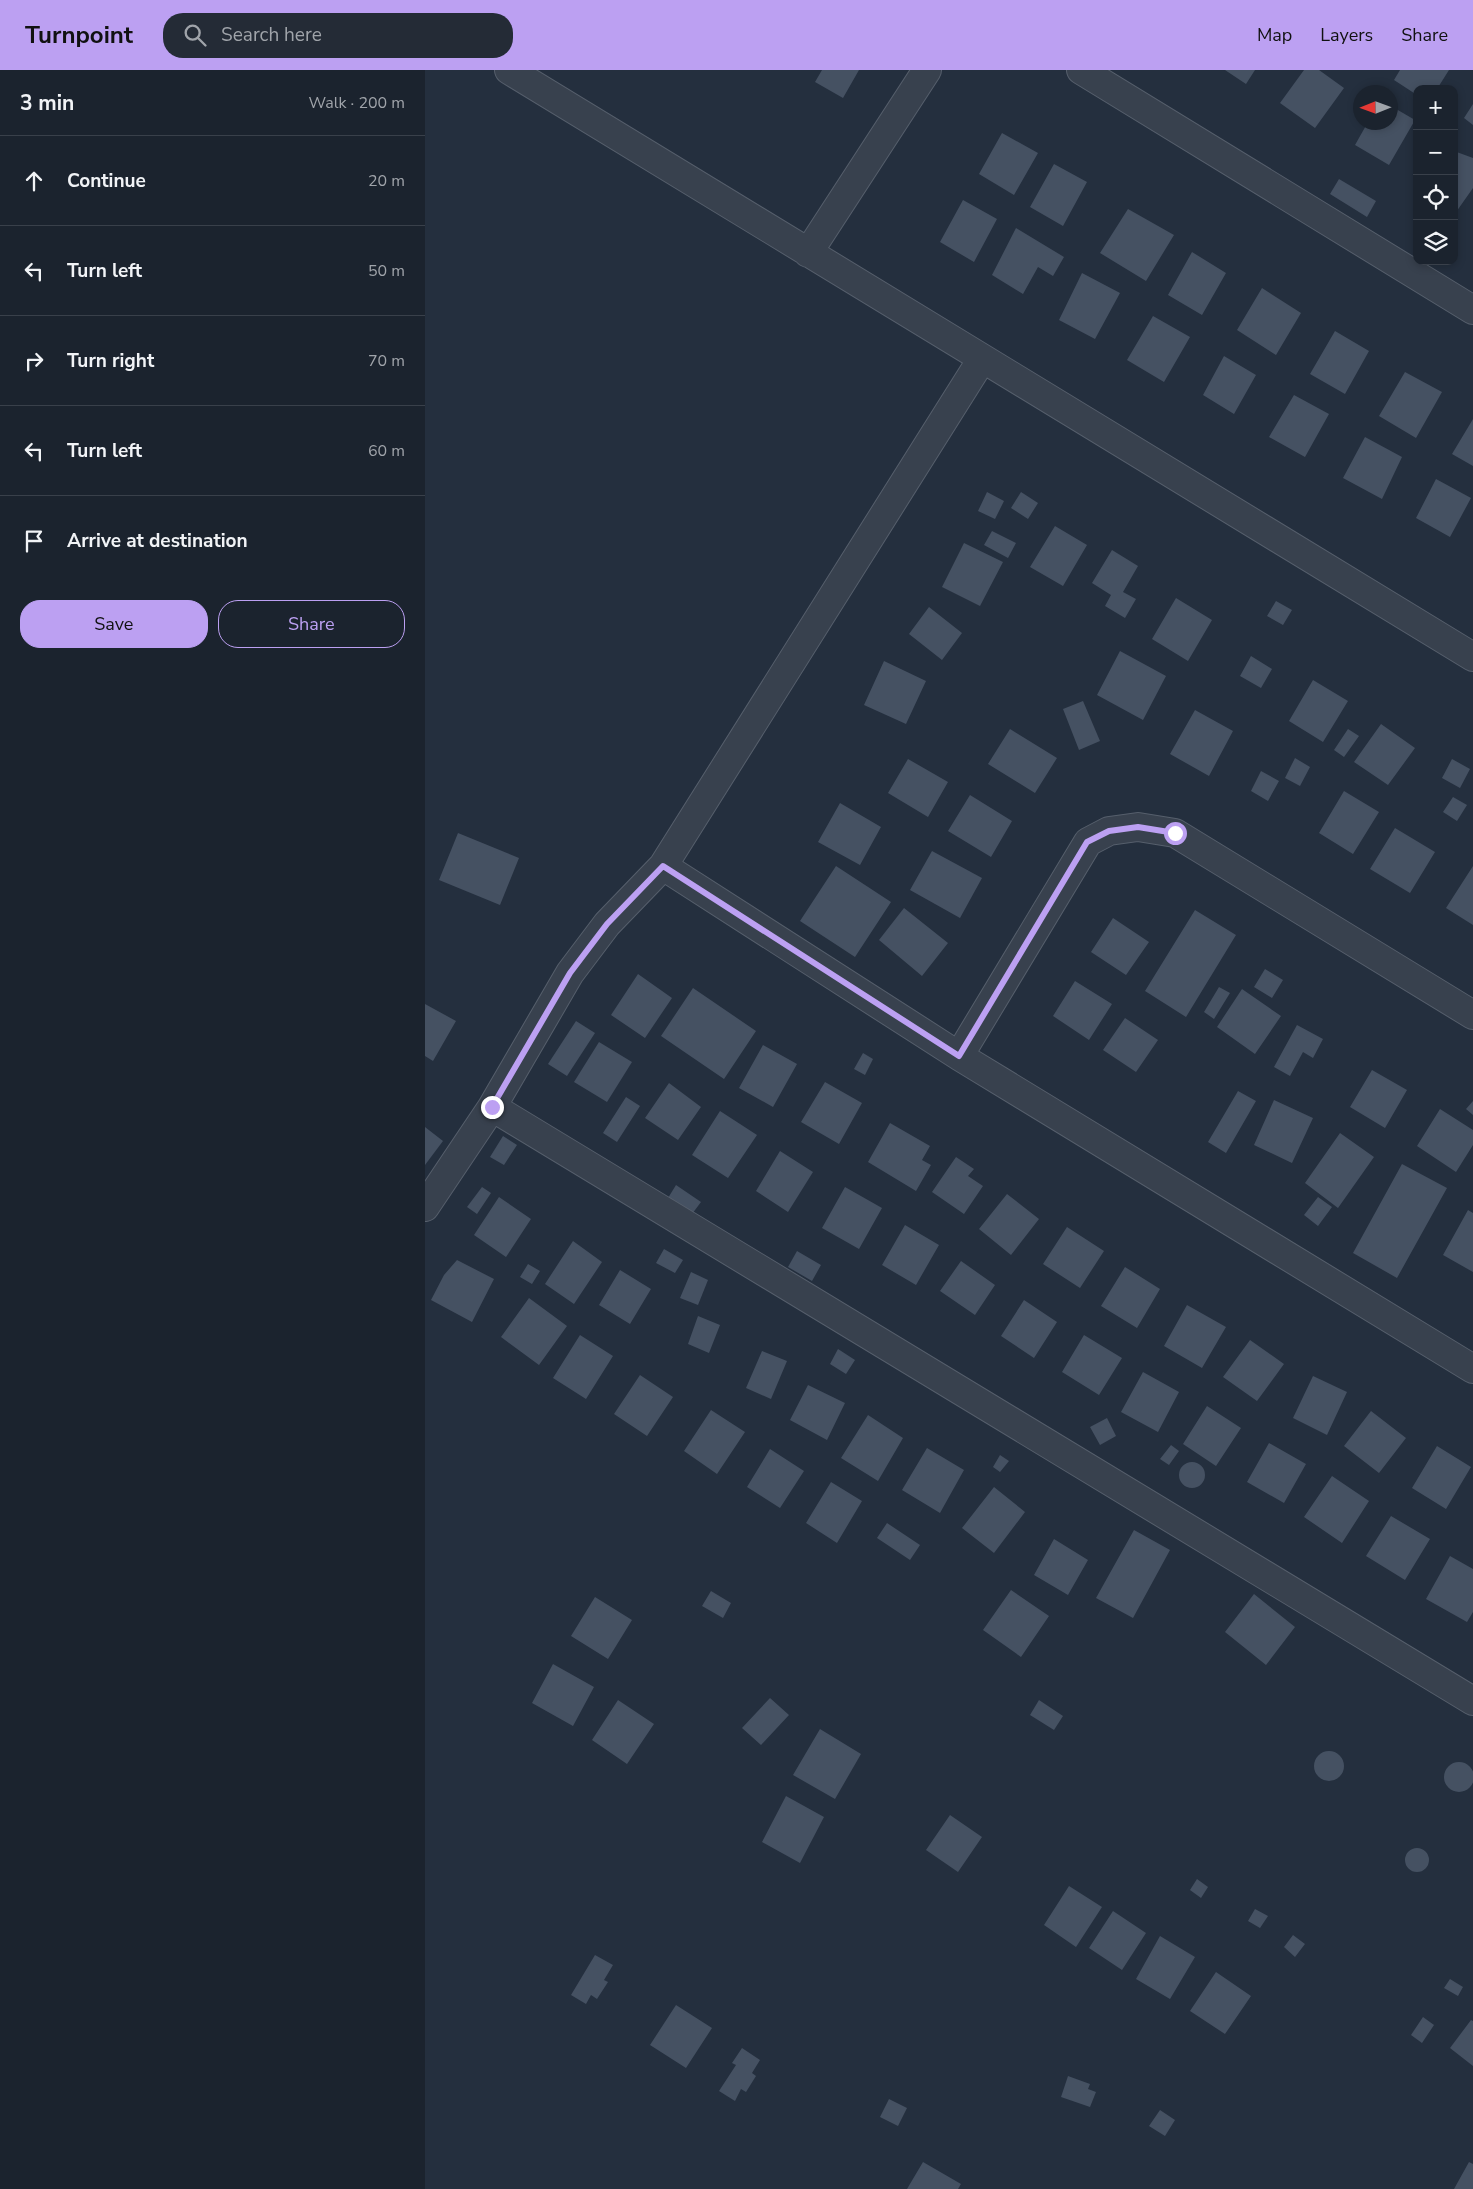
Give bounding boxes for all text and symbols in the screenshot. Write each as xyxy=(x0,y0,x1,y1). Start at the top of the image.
search box xyxy=(163,13,513,58)
text: Turnpoint xyxy=(25,19,133,51)
icon: search xyxy=(181,21,209,49)
text: Search here xyxy=(221,22,322,48)
text: Map xyxy=(1257,23,1292,47)
text: Layers xyxy=(1320,23,1373,47)
text: Share xyxy=(1401,23,1448,47)
north arrow xyxy=(1353,85,1398,130)
map controls xyxy=(1413,85,1458,265)
button: + xyxy=(1413,85,1458,130)
text: 3 min xyxy=(20,89,74,117)
text: Walk · 200 m xyxy=(309,92,405,114)
button: − xyxy=(1413,130,1458,175)
icon: ahead xyxy=(20,167,48,195)
text: Continue xyxy=(67,168,146,194)
text: 20 m xyxy=(368,170,405,192)
button: locate xyxy=(1413,175,1458,220)
button: layers xyxy=(1413,220,1458,265)
icon: left xyxy=(20,257,48,285)
text: Turn left xyxy=(67,258,142,284)
text: 50 m xyxy=(368,260,405,282)
icon: right xyxy=(20,347,48,375)
text: Turn right xyxy=(67,348,154,374)
text: 70 m xyxy=(368,350,405,372)
icon: left xyxy=(20,437,48,465)
text: Turn left xyxy=(67,438,142,464)
text: 60 m xyxy=(368,440,405,462)
icon: arrive xyxy=(20,527,48,555)
text: Arrive at destination xyxy=(67,528,248,554)
button: Save xyxy=(20,600,208,648)
button: Share xyxy=(218,600,405,648)
route start xyxy=(1164,822,1187,845)
route end xyxy=(481,1096,504,1119)

